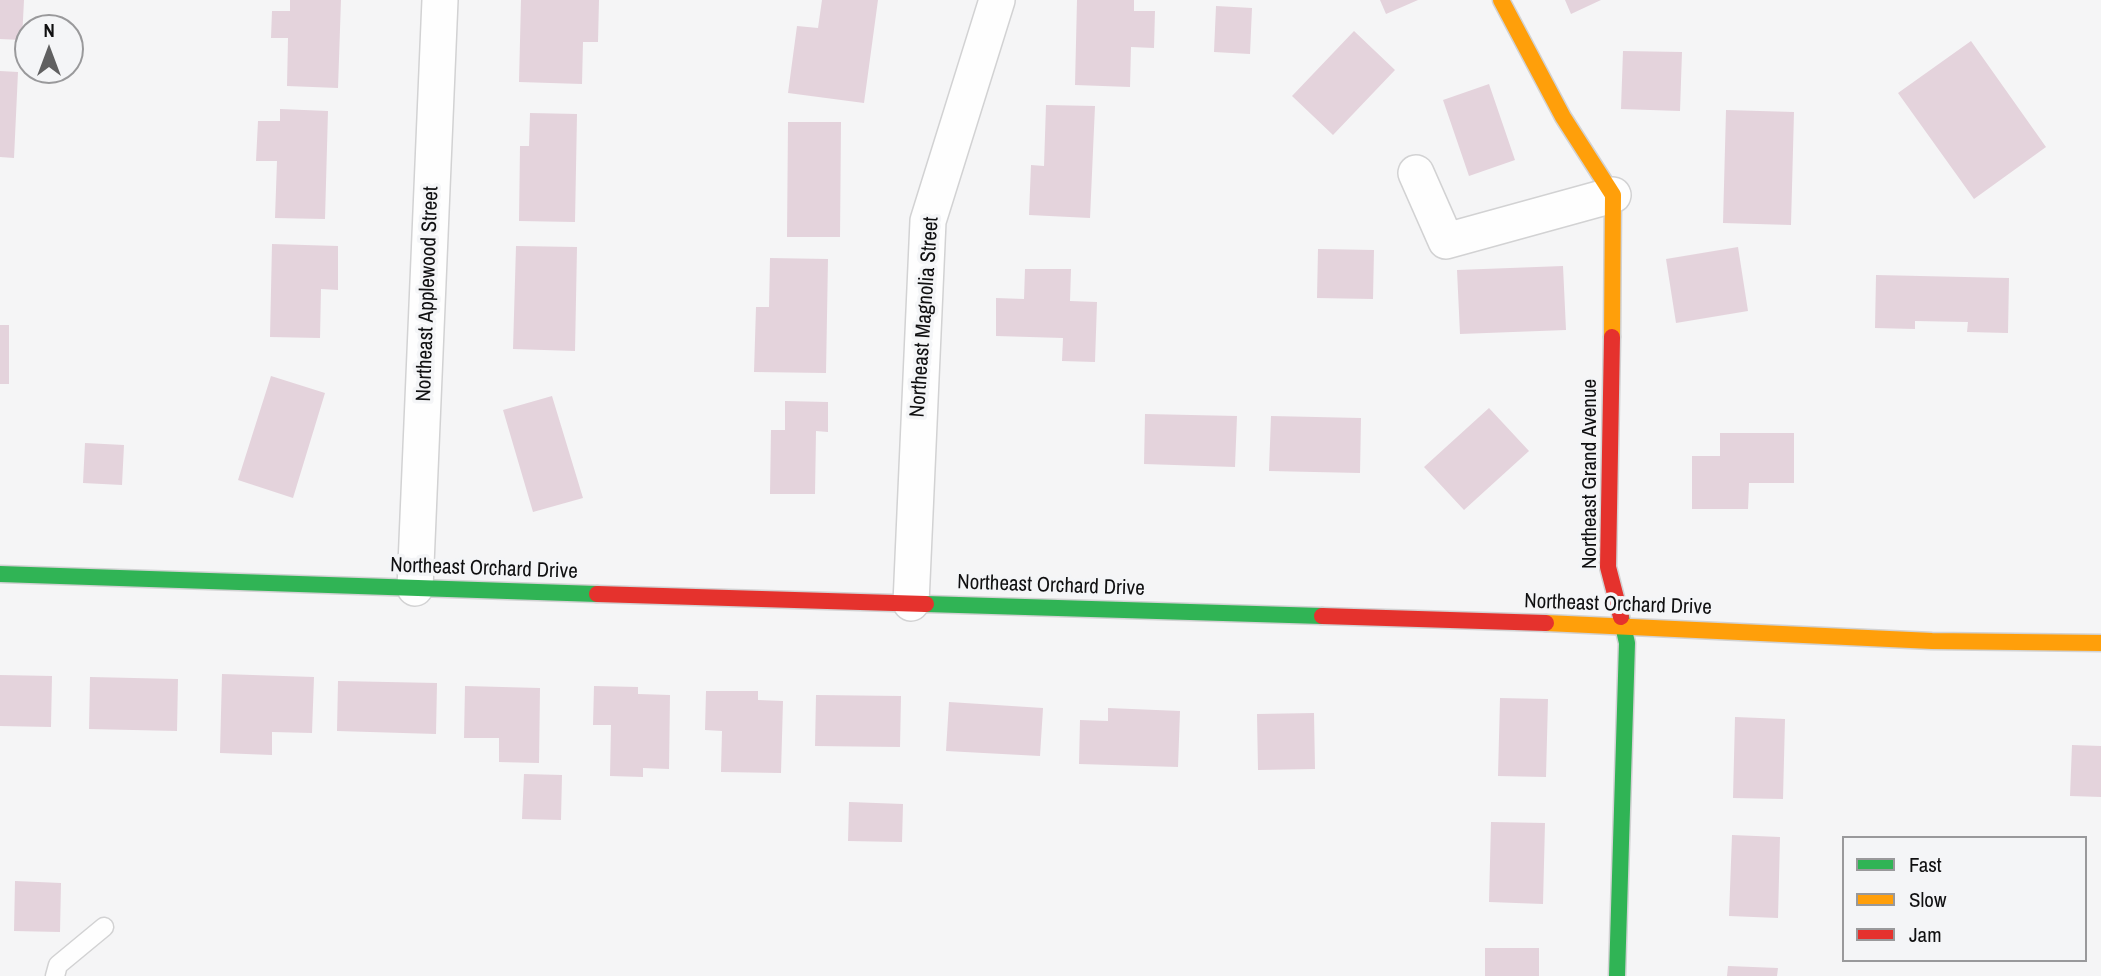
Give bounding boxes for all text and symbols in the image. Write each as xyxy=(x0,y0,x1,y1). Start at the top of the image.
north arrow xyxy=(14,14,84,84)
text: N xyxy=(43,17,55,43)
street label: Northeast Applewood Street xyxy=(412,186,444,402)
street label: Northeast Magnolia Street xyxy=(905,216,945,418)
street label: Northeast Grand Avenue xyxy=(1577,379,1603,569)
street label: Northeast Orchard Drive xyxy=(390,553,578,585)
street label: Northeast Orchard Drive xyxy=(957,570,1145,602)
street label: Northeast Orchard Drive xyxy=(1524,589,1712,621)
legend xyxy=(1842,836,2087,962)
text: Fast xyxy=(1909,850,1942,879)
text: Slow xyxy=(1909,885,1946,914)
text: Jam xyxy=(1909,920,1942,949)

